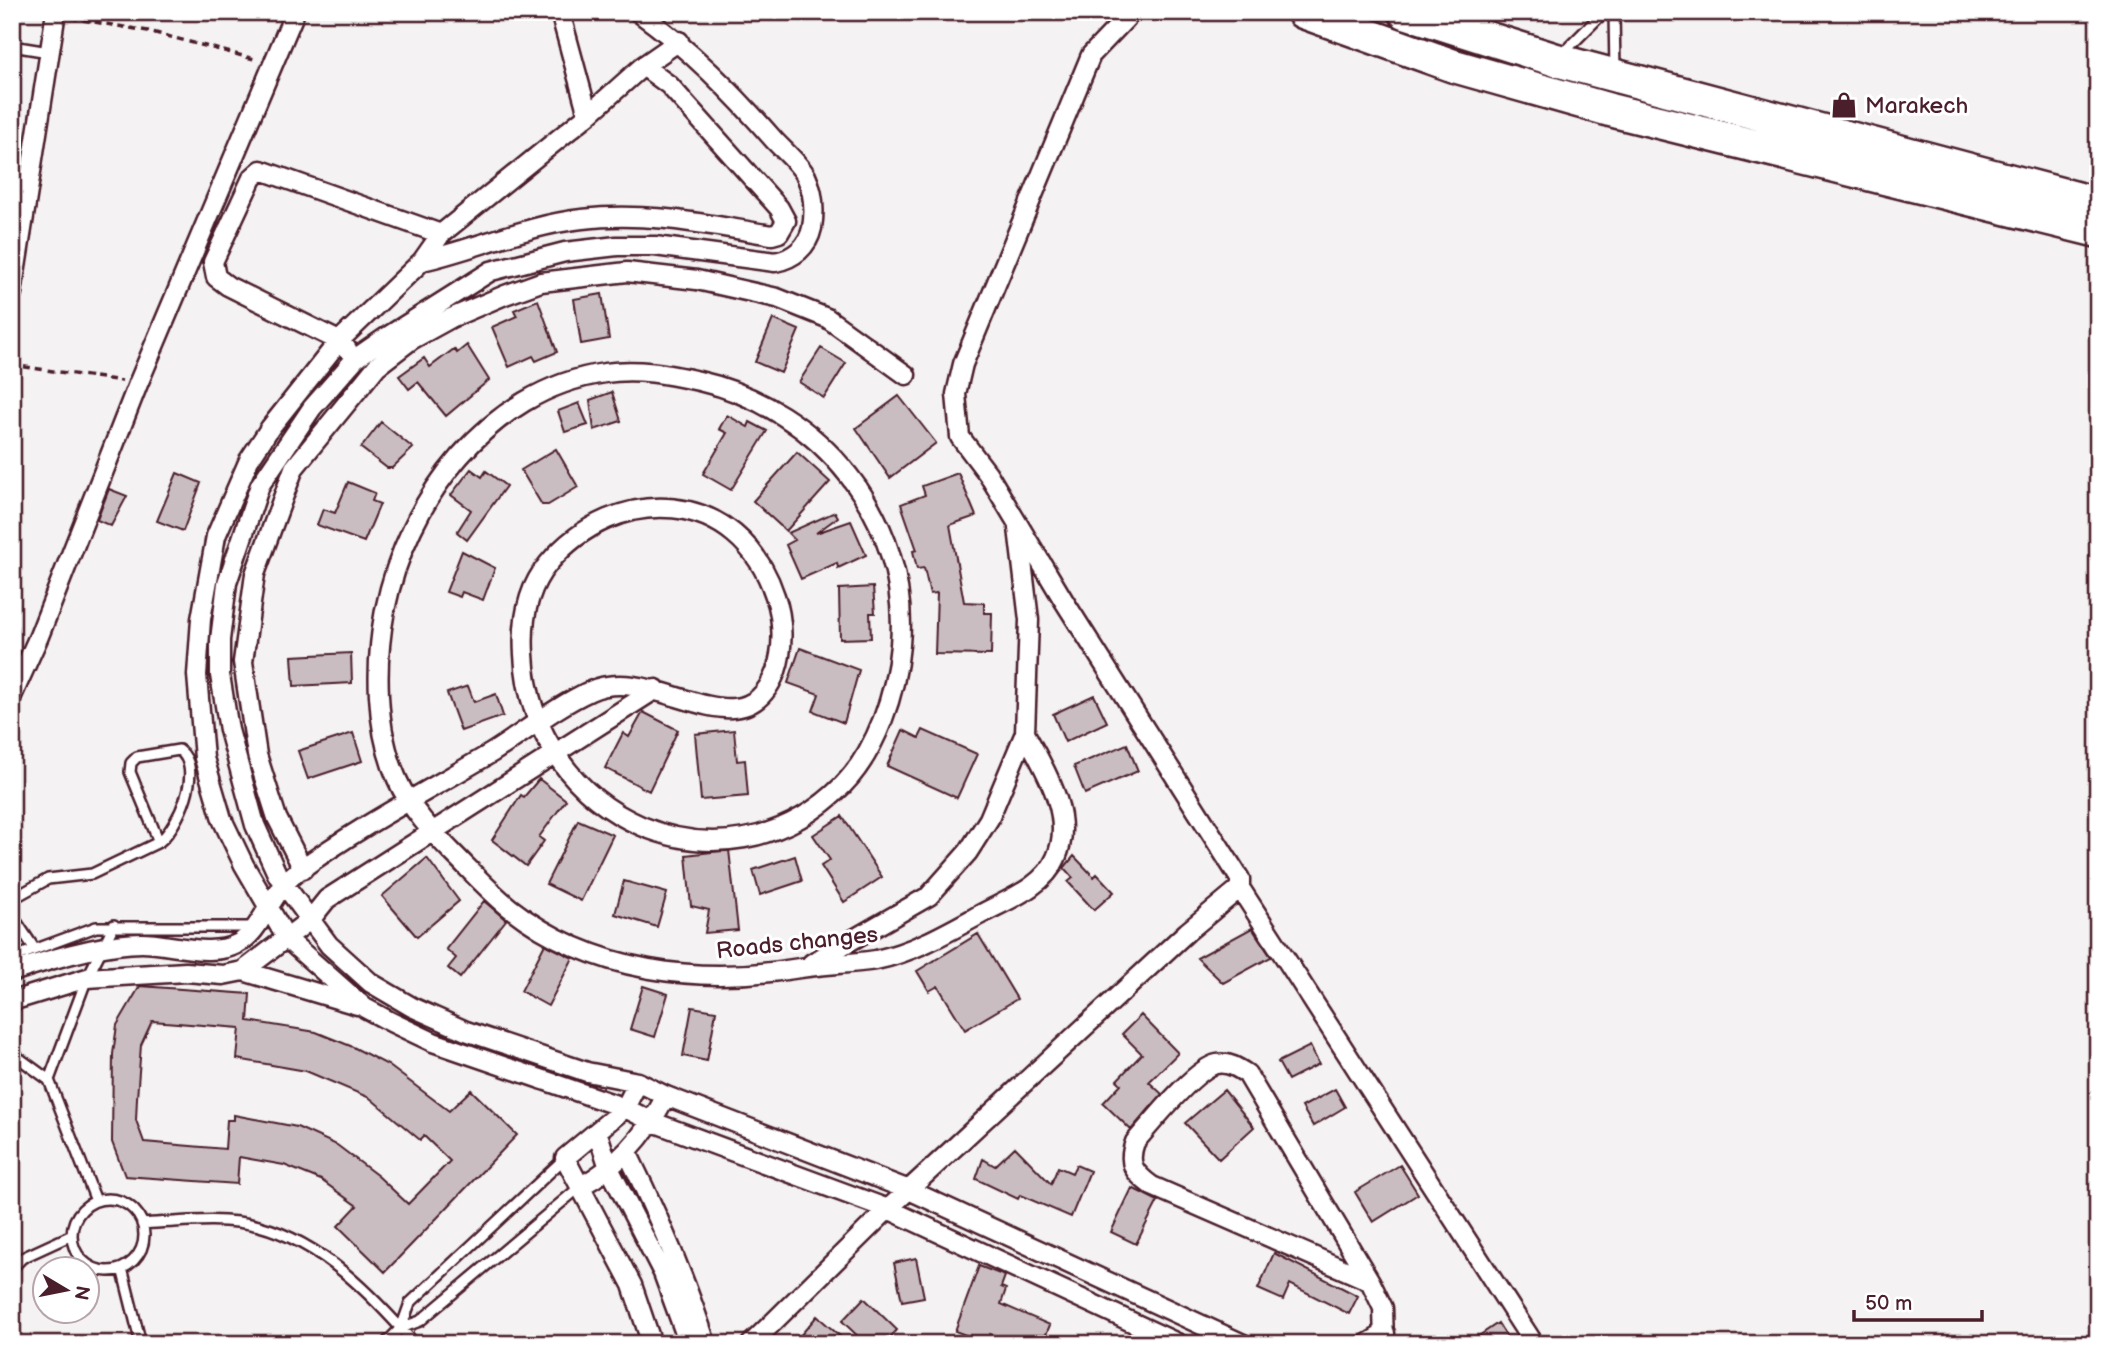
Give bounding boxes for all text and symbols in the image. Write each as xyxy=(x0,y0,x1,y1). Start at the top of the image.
shop icon: Marakech xyxy=(1829,90,1859,120)
place label: Marakech xyxy=(1865,92,1968,120)
street label: Roads changes xyxy=(715,921,879,965)
north arrow xyxy=(32,1254,102,1324)
scale bar xyxy=(1854,1279,1982,1323)
text: N xyxy=(69,1284,94,1302)
text: 50 m xyxy=(1865,1291,1912,1316)

